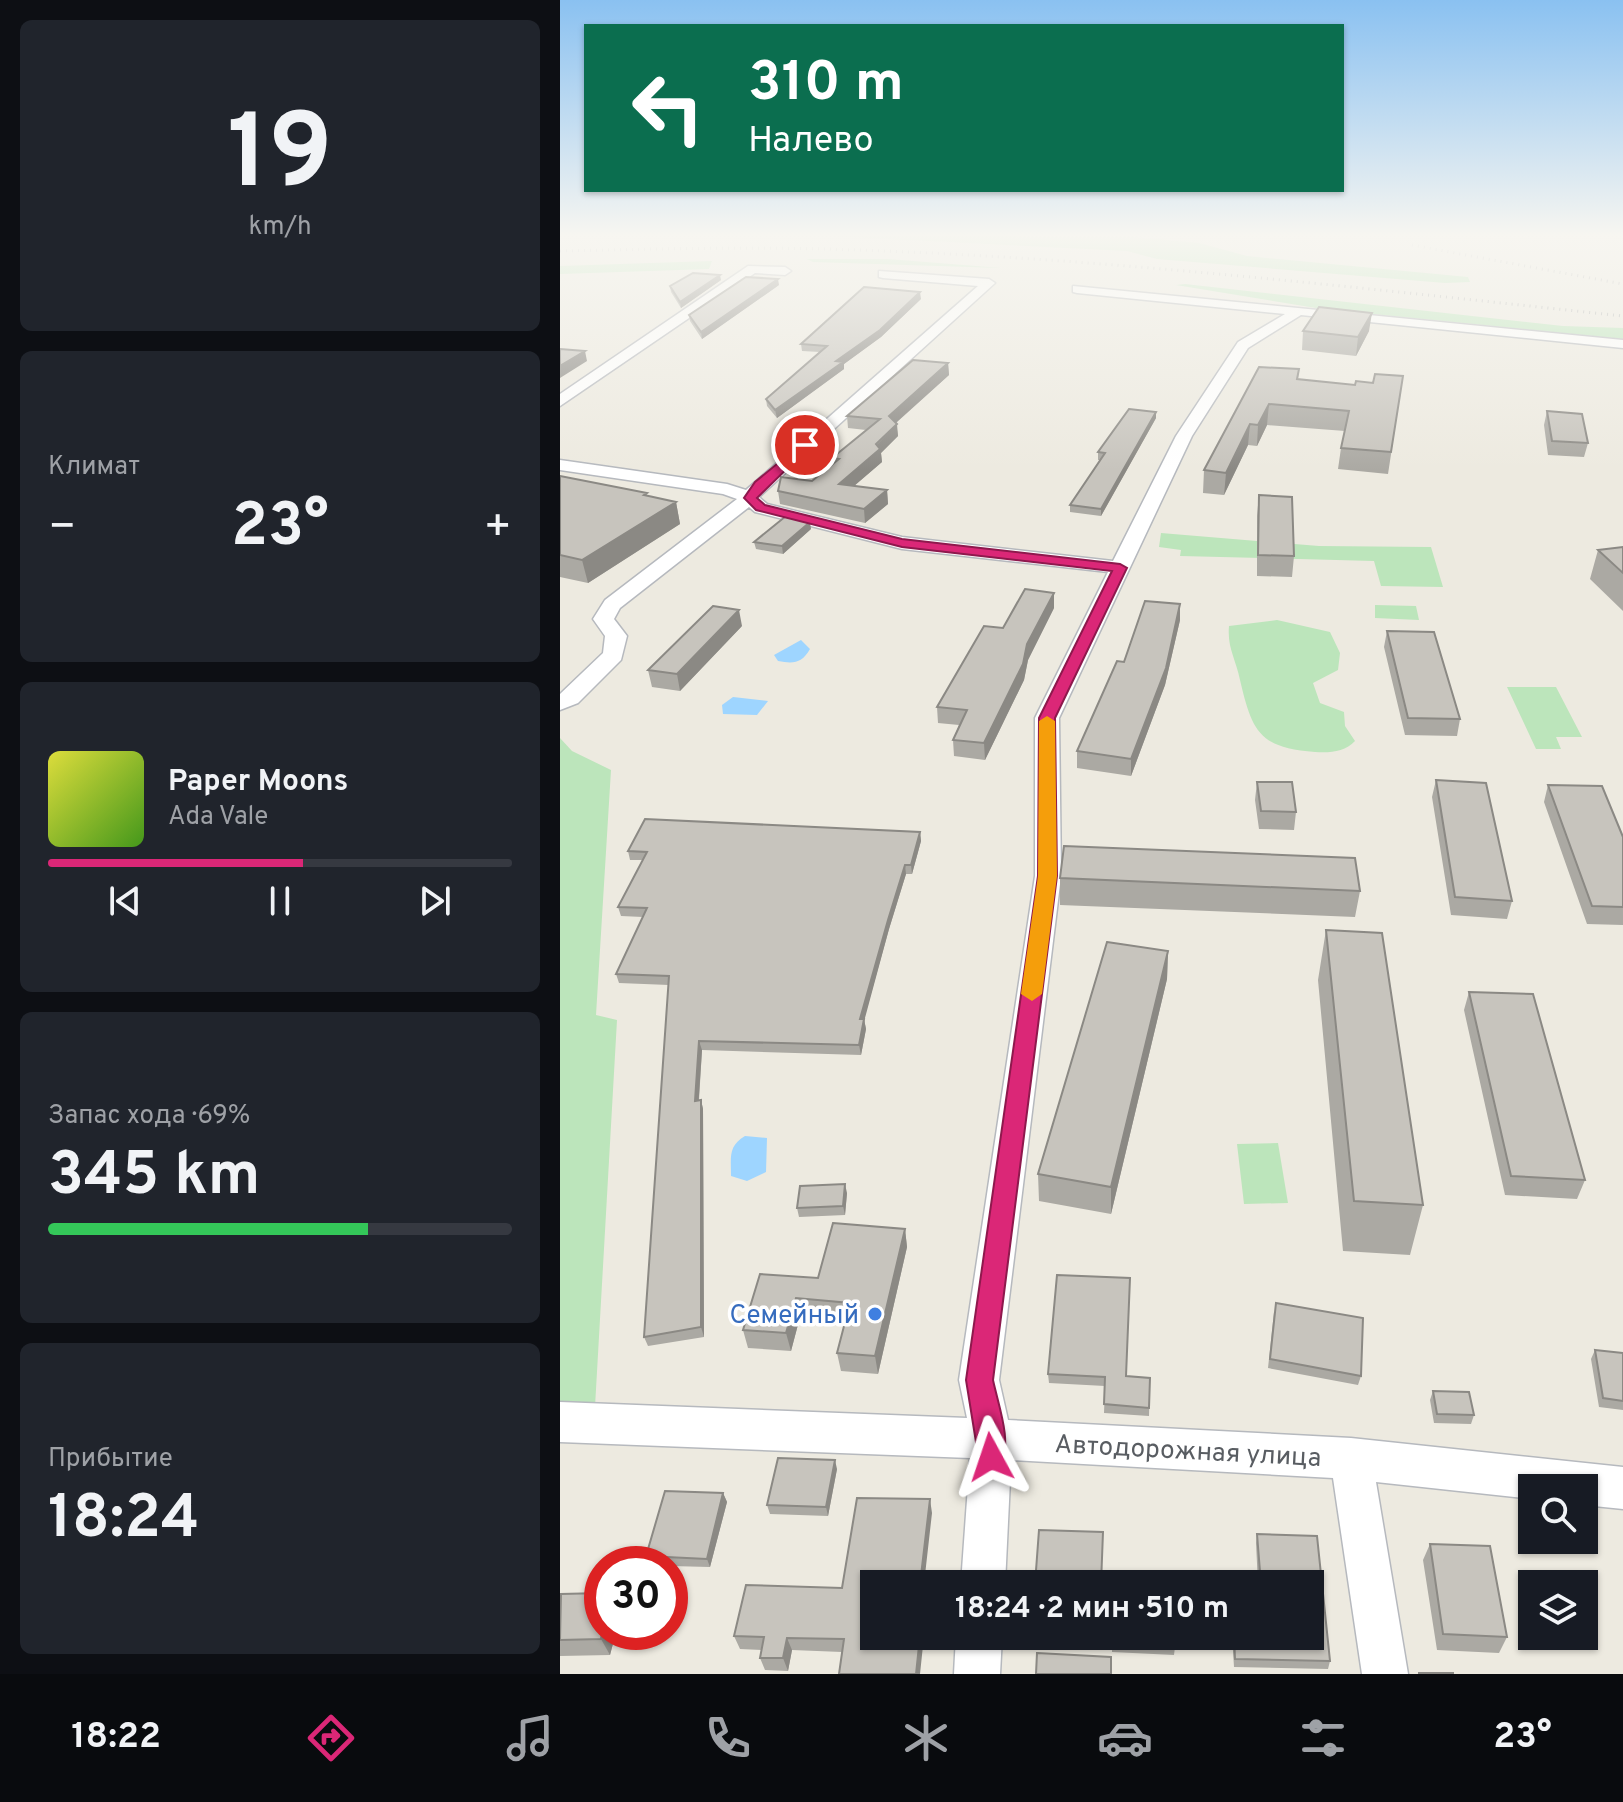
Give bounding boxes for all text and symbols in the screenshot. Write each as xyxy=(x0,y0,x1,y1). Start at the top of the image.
text: 310 m xyxy=(748,50,904,120)
icon: left xyxy=(616,56,720,160)
text: 19 xyxy=(227,93,333,225)
text: Налево xyxy=(748,119,874,165)
text: km/h xyxy=(248,211,312,244)
pin xyxy=(771,411,839,479)
icon: arrive xyxy=(783,423,827,467)
text: Климат xyxy=(48,451,140,484)
text: 23° xyxy=(231,491,329,567)
text: − xyxy=(48,501,76,557)
text: + xyxy=(484,501,512,557)
text: Paper Moons xyxy=(168,764,348,801)
text: Ada Vale xyxy=(168,801,268,834)
icon: previous xyxy=(103,879,147,923)
icon: pause xyxy=(258,879,302,923)
icon: next xyxy=(413,879,457,923)
text: Запас хода · 69% xyxy=(48,1100,250,1133)
text: 345 km xyxy=(48,1140,260,1216)
place label: Семейный xyxy=(729,1300,859,1333)
marker: Семейный xyxy=(866,1305,884,1323)
position arrow xyxy=(949,1415,1033,1499)
street label: Автодорожная улица xyxy=(1054,1429,1322,1476)
text: Прибытие xyxy=(48,1443,173,1476)
map controls xyxy=(1518,1474,1598,1650)
button: search xyxy=(1518,1474,1598,1554)
text: 18:24 xyxy=(48,1483,200,1559)
speed limit sign: 30 xyxy=(584,1546,688,1650)
button: layers xyxy=(1518,1570,1598,1650)
text: 18:24 · 2 мин · 510 m xyxy=(955,1591,1229,1628)
icon: directions xyxy=(303,1710,359,1766)
icon: music xyxy=(502,1710,558,1766)
icon: phone xyxy=(700,1710,756,1766)
icon: climate xyxy=(898,1710,954,1766)
icon: car xyxy=(1097,1710,1153,1766)
icon: filters xyxy=(1295,1710,1351,1766)
text: 18:22 xyxy=(71,1715,161,1761)
text: 23° xyxy=(1493,1715,1552,1761)

